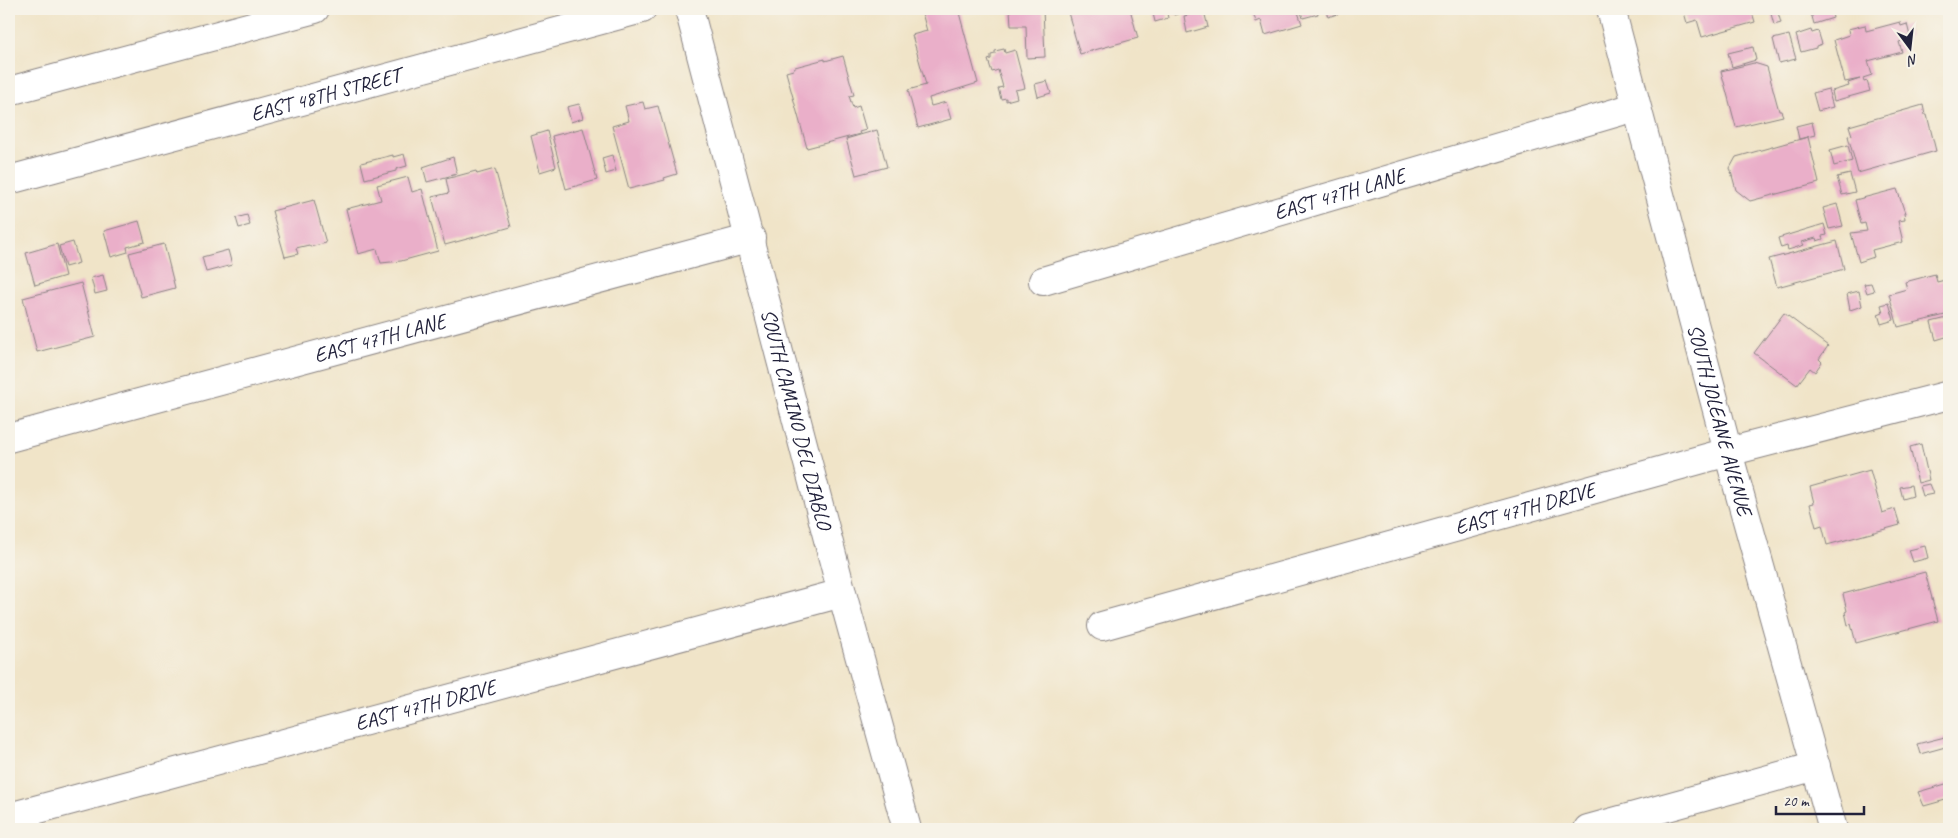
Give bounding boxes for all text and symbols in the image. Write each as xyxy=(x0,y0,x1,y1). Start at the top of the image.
north arrow xyxy=(1886,22,1936,72)
text: N xyxy=(1905,51,1920,70)
street label: EAST 48TH STREET xyxy=(248,60,409,127)
street label: EAST 47TH LANE xyxy=(1271,162,1410,225)
street label: SOUTH CAMINO DEL DIABLO xyxy=(755,306,838,535)
street label: EAST 47TH LANE xyxy=(311,307,451,368)
street label: SOUTH JOLEANE AVENUE xyxy=(1682,321,1759,521)
street label: EAST 47TH DRIVE xyxy=(1452,476,1600,540)
street label: EAST 47TH DRIVE xyxy=(352,673,501,736)
scale bar xyxy=(1776,783,1863,815)
text: 20 m xyxy=(1783,792,1810,811)

